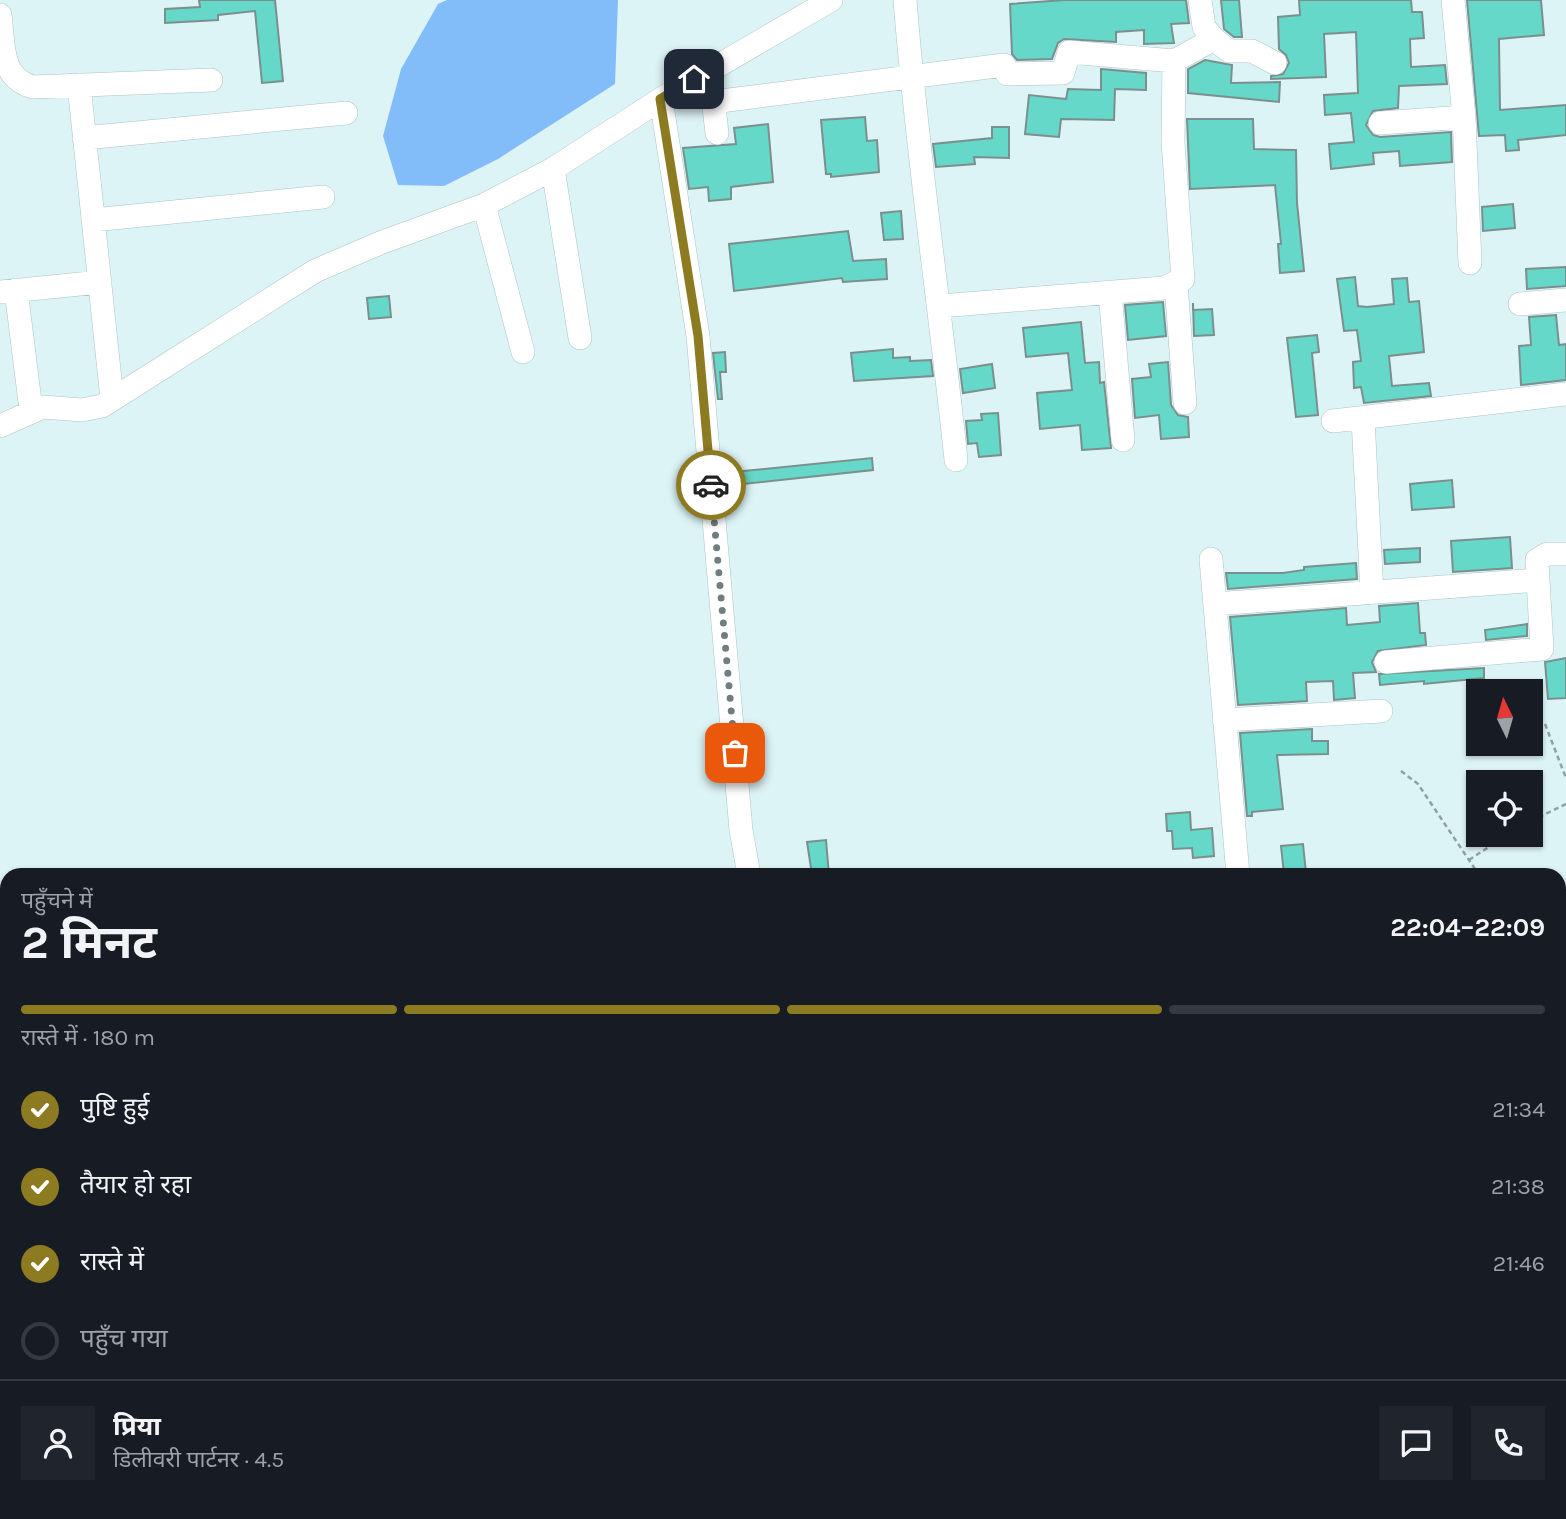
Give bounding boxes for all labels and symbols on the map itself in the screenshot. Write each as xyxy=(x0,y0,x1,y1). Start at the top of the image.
pin xyxy=(664,49,724,109)
courier xyxy=(676,450,746,520)
north arrow xyxy=(1466,679,1544,756)
pin xyxy=(705,723,765,783)

